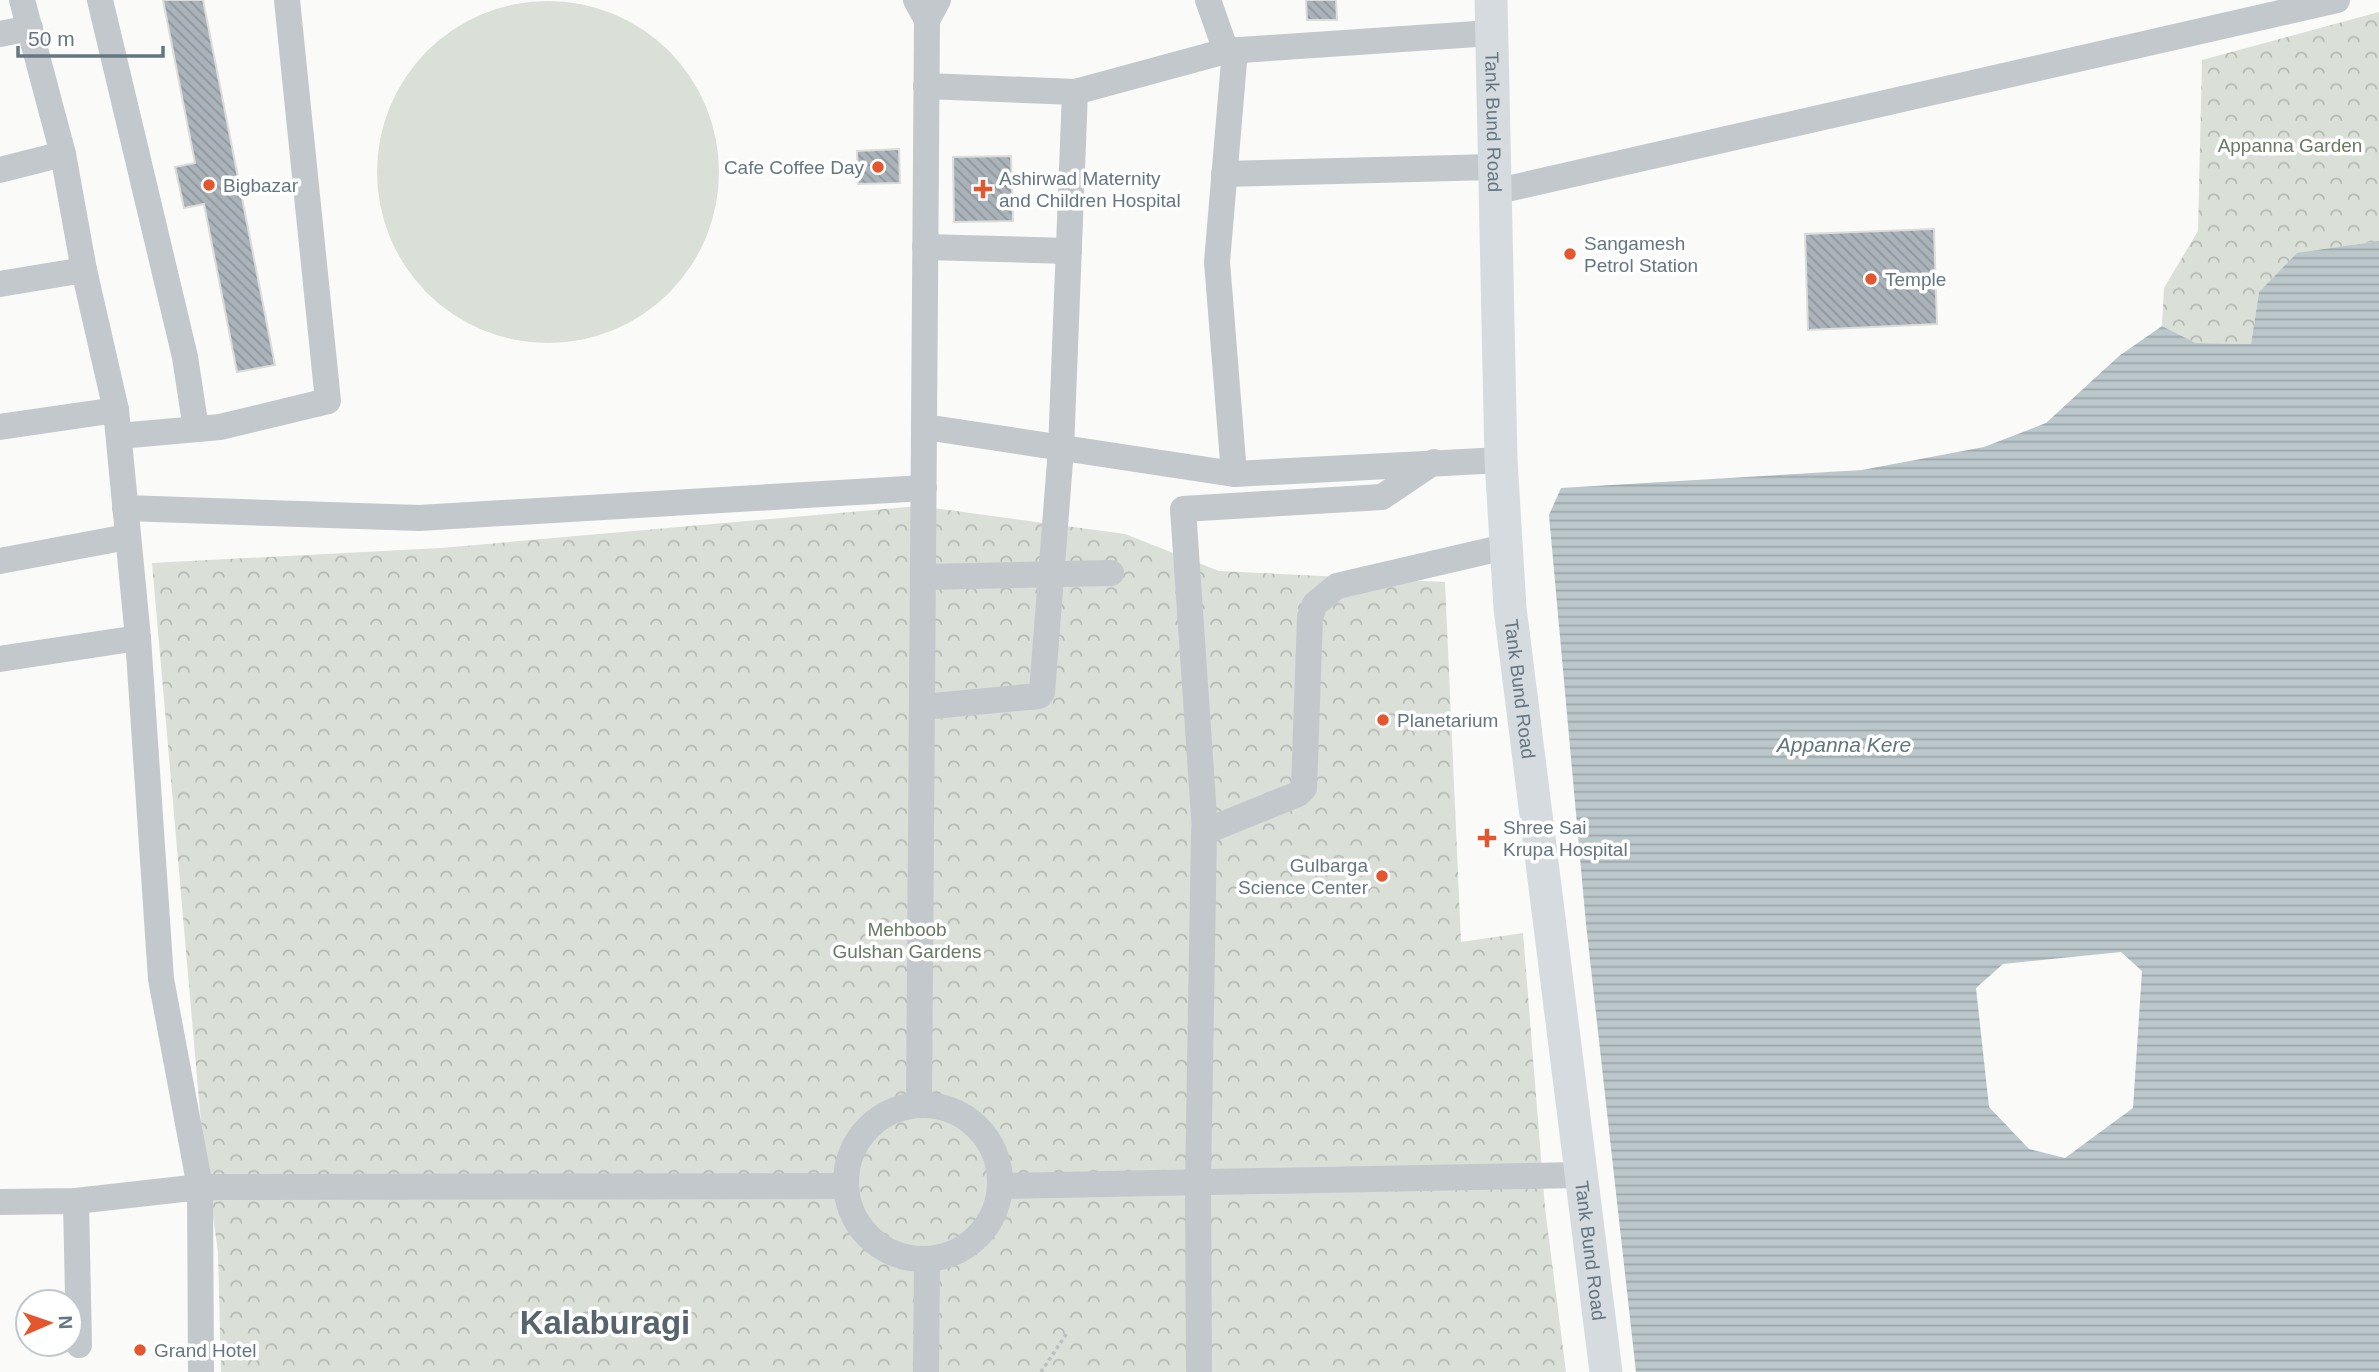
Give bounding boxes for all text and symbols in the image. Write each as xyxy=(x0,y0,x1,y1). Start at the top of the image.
scale bar xyxy=(18,14,163,58)
text: 50 m xyxy=(28,27,75,50)
street label: Tank Bund Road xyxy=(1482,51,1506,192)
park label: Appanna Garden xyxy=(2218,135,2362,156)
place label: Cafe Coffee Day xyxy=(724,157,864,178)
marker: Cafe Coffee Day xyxy=(870,159,886,175)
place label: Ashirwad Maternity and Children Hospital xyxy=(999,168,1181,211)
place label: Bigbazar xyxy=(223,175,299,196)
marker: Bigbazar xyxy=(201,177,217,193)
marker: Ashirwad Maternity and Children Hospital xyxy=(973,179,993,199)
place label: Sangamesh Petrol Station xyxy=(1584,233,1698,276)
marker: Sangamesh Petrol Station xyxy=(1562,246,1578,262)
place label: Temple xyxy=(1885,269,1946,290)
marker: Temple xyxy=(1863,271,1879,287)
street label: Tank Bund Road xyxy=(1501,618,1539,760)
place label: Planetarium xyxy=(1397,710,1498,731)
marker: Planetarium xyxy=(1375,712,1391,728)
water label: Appanna Kere xyxy=(1775,733,1911,756)
place label: Shree Sai Krupa Hospital xyxy=(1503,817,1628,860)
marker: Shree Sai Krupa Hospital xyxy=(1477,828,1497,848)
place label: Gulbarga Science Center xyxy=(1238,855,1369,898)
marker: Gulbarga Science Center xyxy=(1374,868,1390,884)
park label: Mehboob Gulshan Gardens xyxy=(833,919,981,962)
street label: Tank Bund Road xyxy=(1572,1179,1610,1322)
north arrow xyxy=(14,1288,84,1358)
district label: Kalaburagi xyxy=(520,1304,690,1341)
text: N xyxy=(55,1315,76,1330)
place label: Grand Hotel xyxy=(154,1340,256,1361)
marker: Grand Hotel xyxy=(132,1342,148,1358)

